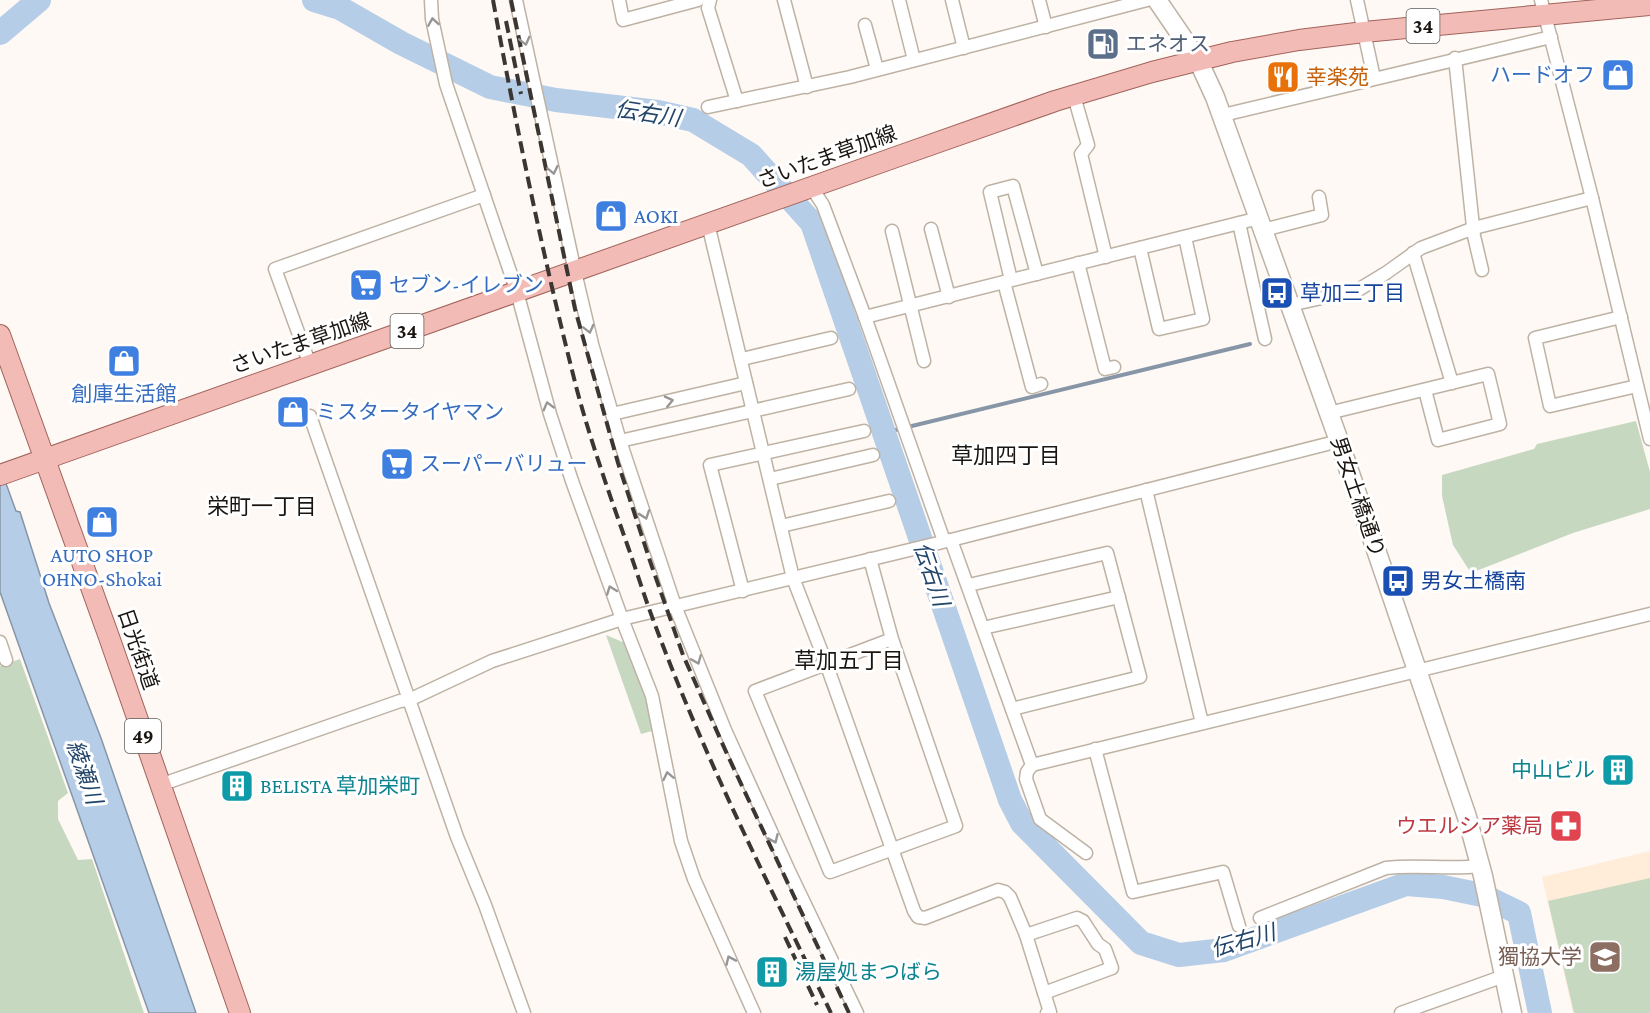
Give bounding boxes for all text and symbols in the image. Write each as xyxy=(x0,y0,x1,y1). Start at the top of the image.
road number: 34 xyxy=(1406,9,1440,43)
one-way arrow xyxy=(427,17,440,27)
fuel station icon: エネオス xyxy=(1085,26,1121,62)
place label: エネオス xyxy=(1126,32,1210,56)
one-way arrow xyxy=(518,36,531,46)
shop icon: ハードオフ xyxy=(1600,57,1636,93)
restaurant icon: 幸楽苑 xyxy=(1265,59,1301,95)
place label: ハードオフ xyxy=(1490,63,1595,87)
place label: 幸楽苑 xyxy=(1306,65,1369,89)
water label: 伝右川 xyxy=(613,96,684,131)
street label: さいたま草加線 xyxy=(754,121,900,193)
one-way arrow xyxy=(546,165,559,175)
shop icon: AOKI xyxy=(593,198,629,234)
place label: AOKI xyxy=(634,204,678,228)
supermarket icon: セブン-イレブン xyxy=(348,267,384,303)
place label: セブン-イレブン xyxy=(389,273,544,297)
bus stop icon: 草加三丁目 xyxy=(1259,275,1295,311)
place label: 草加三丁目 xyxy=(1300,281,1405,305)
street label: さいたま草加線 xyxy=(228,308,374,378)
road number: 34 xyxy=(390,314,424,348)
one-way arrow xyxy=(581,323,594,333)
shop icon: 創庫生活館 xyxy=(106,343,142,379)
place label: 創庫生活館 xyxy=(72,382,177,406)
shop icon: ミスタータイヤマン xyxy=(275,394,311,430)
one-way arrow xyxy=(664,395,674,408)
place label: ミスタータイヤマン xyxy=(316,400,504,424)
one-way arrow xyxy=(543,401,555,412)
street label: 男女土橋通り xyxy=(1326,434,1390,560)
district label: 草加四丁目 xyxy=(951,443,1061,468)
supermarket icon: スーパーバリュー xyxy=(379,446,415,482)
place label: スーパーバリュー xyxy=(420,452,588,476)
district label: 栄町一丁目 xyxy=(207,494,317,519)
shop icon: AUTO SHOP OHNO-Shokai xyxy=(84,504,120,540)
one-way arrow xyxy=(637,509,650,520)
water label: 伝右川 xyxy=(909,539,955,611)
place label: AUTO SHOP OHNO-Shokai xyxy=(42,543,163,591)
bus stop icon: 男女土橋南 xyxy=(1380,563,1416,599)
place label: 男女土橋南 xyxy=(1421,569,1526,593)
one-way arrow xyxy=(606,585,619,596)
street label: 日光街道 xyxy=(113,605,163,693)
district label: 草加五丁目 xyxy=(794,648,904,673)
one-way arrow xyxy=(690,654,702,665)
road number: 49 xyxy=(125,719,161,753)
water label: 綾瀬川 xyxy=(62,737,108,809)
building icon: 中山ビル xyxy=(1600,752,1636,788)
place label: 中山ビル xyxy=(1511,758,1595,782)
building icon: BELISTA 草加栄町 xyxy=(219,768,255,804)
one-way arrow xyxy=(662,771,675,781)
place label: BELISTA 草加栄町 xyxy=(260,774,420,798)
pharmacy icon: ウエルシア薬局 xyxy=(1548,808,1584,844)
place label: ウエルシア薬局 xyxy=(1396,814,1543,838)
one-way arrow xyxy=(767,833,779,844)
water label: 伝右川 xyxy=(1208,919,1280,962)
school or university icon: 獨協大学 xyxy=(1587,939,1623,975)
place label: 獨協大学 xyxy=(1498,945,1582,969)
building icon: 湯屋処まつばら xyxy=(754,954,790,990)
one-way arrow xyxy=(726,955,738,966)
place label: 湯屋処まつばら xyxy=(795,960,942,984)

